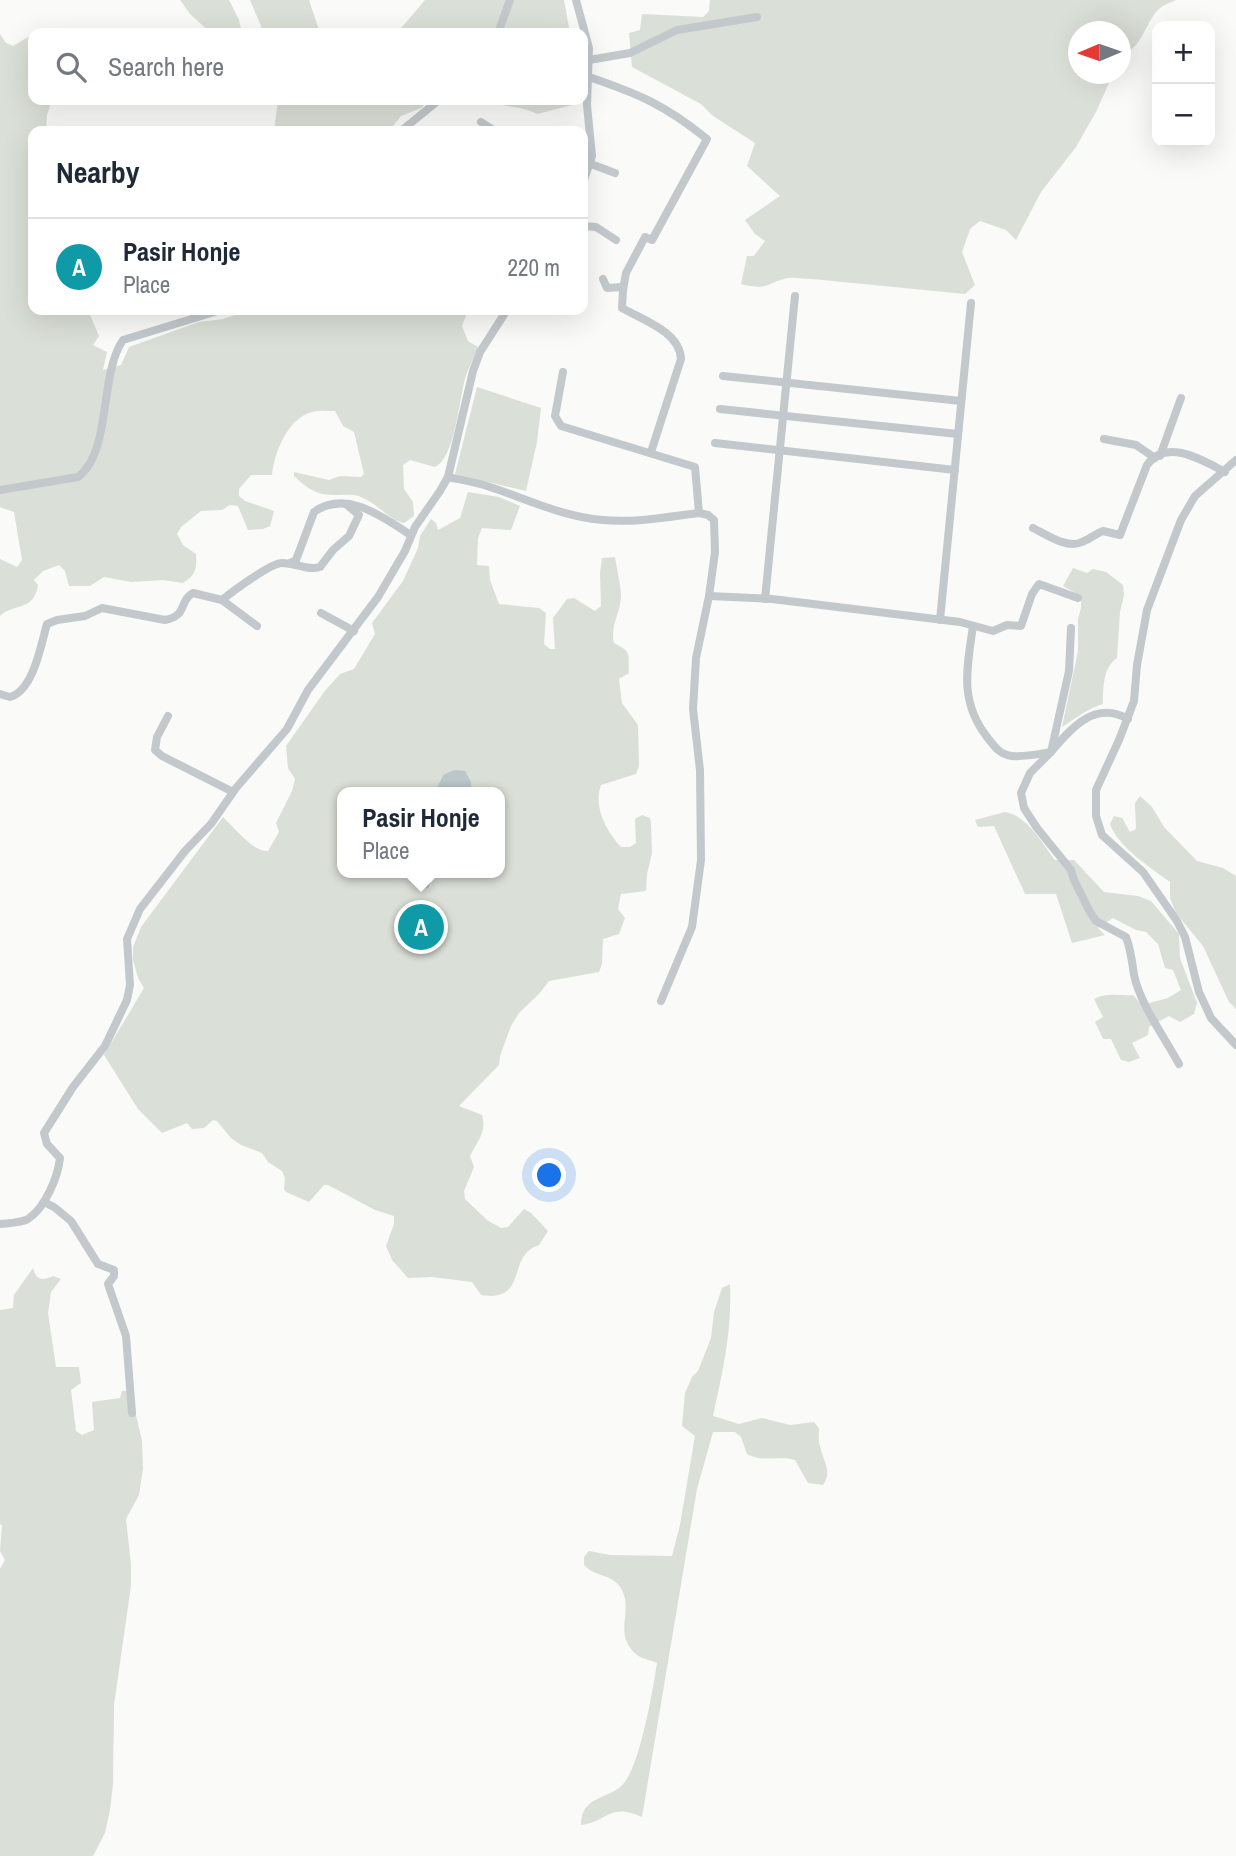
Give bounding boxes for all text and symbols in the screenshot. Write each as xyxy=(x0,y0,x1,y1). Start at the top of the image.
north arrow xyxy=(1068,21,1131,84)
map controls xyxy=(1152,21,1215,147)
button: + xyxy=(1152,21,1215,84)
search box xyxy=(28,28,588,105)
icon: search xyxy=(52,48,90,86)
text: Search here xyxy=(108,49,224,84)
button: − xyxy=(1152,84,1215,147)
text: Nearby xyxy=(56,152,139,192)
text: Pasir Honje xyxy=(123,234,240,269)
text: A xyxy=(72,252,86,283)
text: 220 m xyxy=(508,252,560,283)
text: Place xyxy=(123,269,170,300)
popup xyxy=(337,787,505,878)
text: Pasir Honje xyxy=(362,800,480,835)
text: Place xyxy=(362,835,410,866)
pin: A xyxy=(398,901,444,953)
your location xyxy=(532,1158,566,1192)

